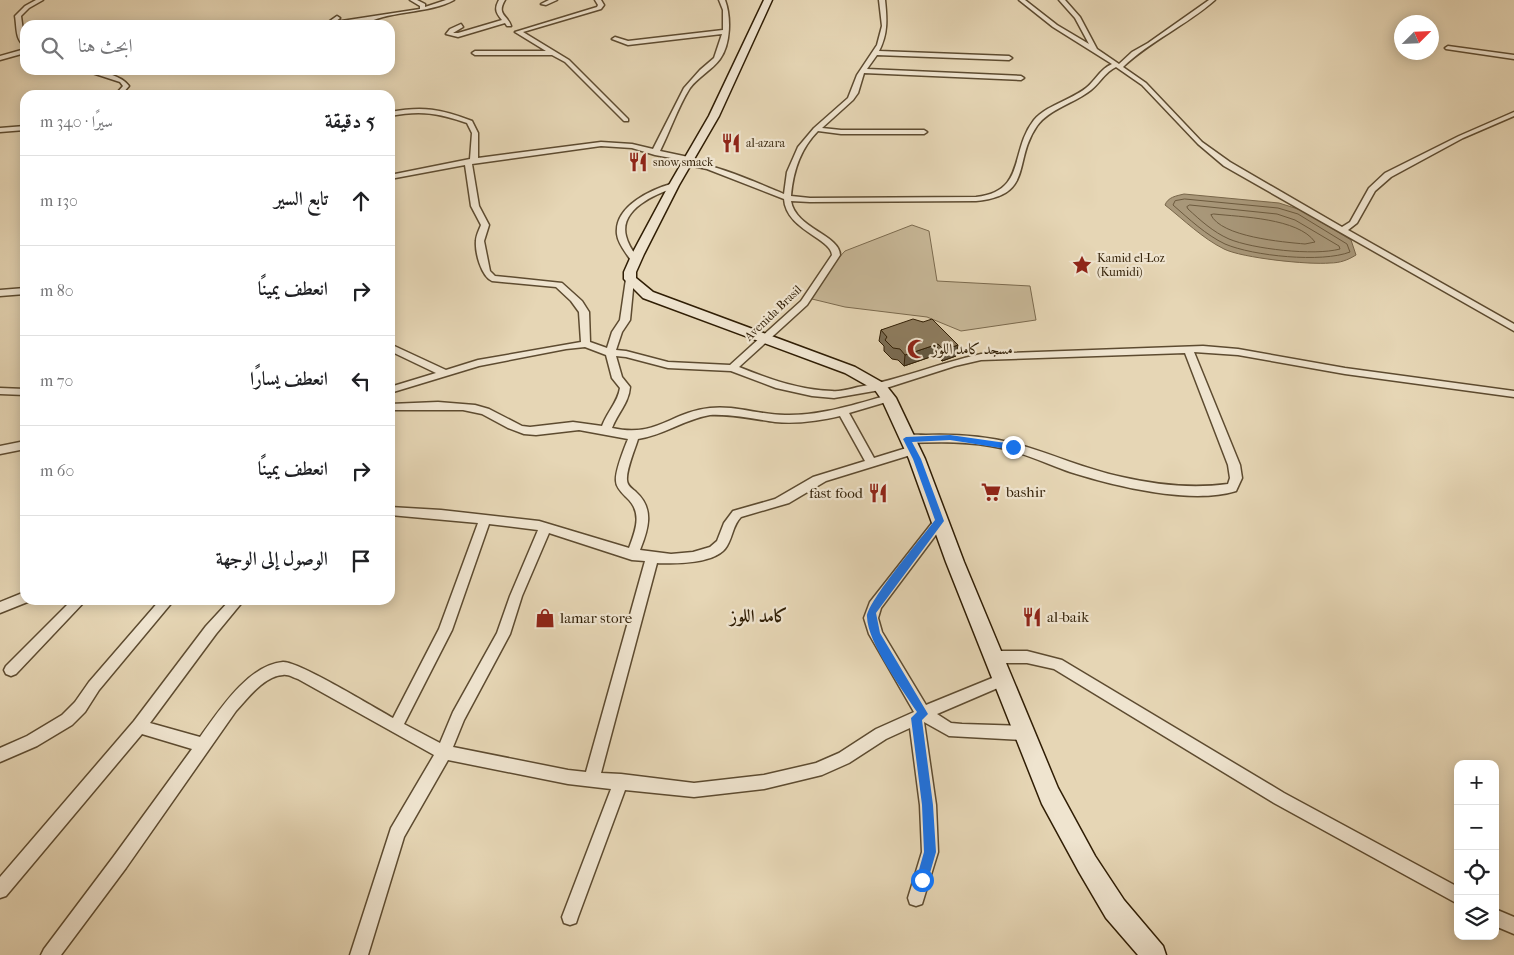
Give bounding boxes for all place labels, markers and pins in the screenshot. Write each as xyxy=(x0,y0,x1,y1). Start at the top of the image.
restaurant icon: al-azara xyxy=(720,132,742,154)
place label: al-azara xyxy=(746,136,785,150)
restaurant icon: snow smack xyxy=(627,151,649,173)
place label: snow smack xyxy=(653,155,714,169)
place label: Kamid el-Loz (Kumidi) xyxy=(1097,251,1166,279)
place icon: Kamid el-Loz (Kumidi) xyxy=(1071,254,1093,276)
mosque icon: مسجد كامد اللوز xyxy=(906,338,928,360)
place label: مسجد كامد اللوز xyxy=(930,340,1013,358)
supermarket icon: bashir xyxy=(980,481,1002,503)
restaurant icon: fast food xyxy=(867,482,889,504)
place label: bashir xyxy=(1005,483,1046,501)
place label: fast food xyxy=(809,484,864,502)
restaurant icon: al-baik xyxy=(1021,606,1043,628)
shop icon: lamar store xyxy=(534,607,556,629)
place label: al-baik xyxy=(1047,608,1089,626)
place label: lamar store xyxy=(559,609,633,627)

